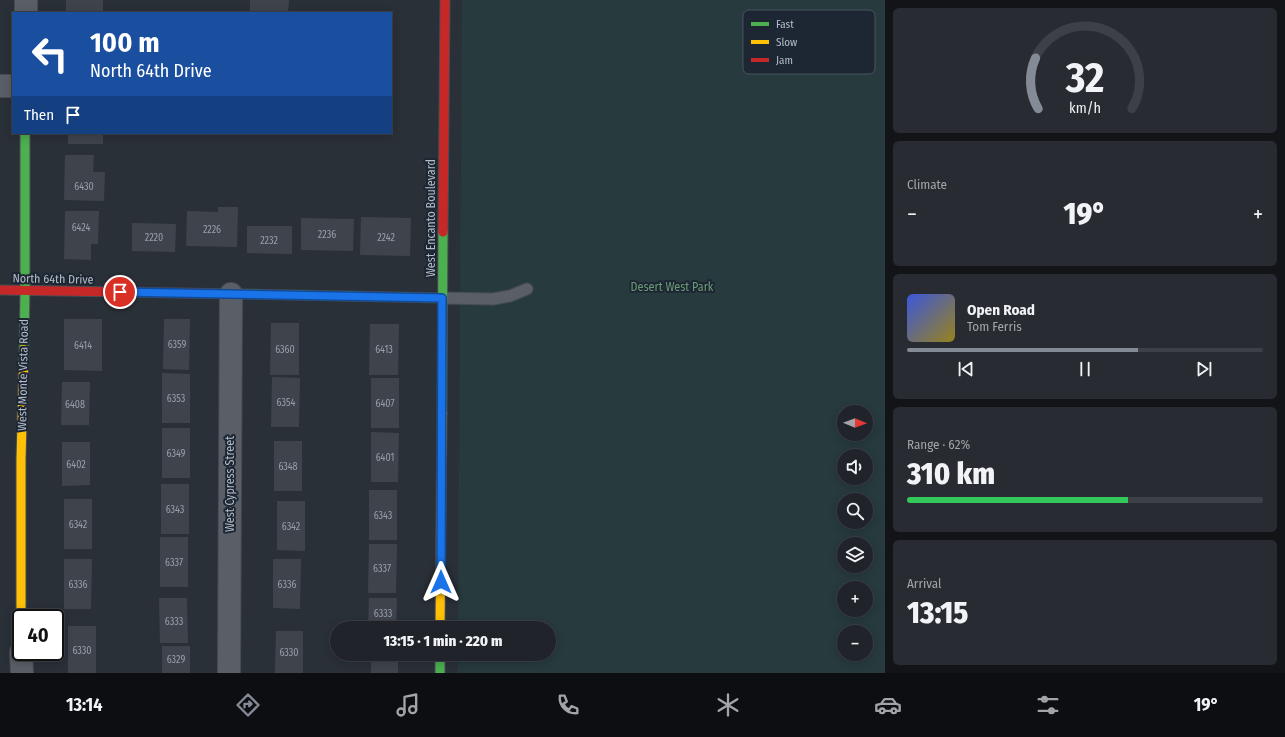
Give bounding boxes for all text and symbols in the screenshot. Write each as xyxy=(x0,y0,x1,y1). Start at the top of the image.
legend xyxy=(743,10,875,74)
text: Fast xyxy=(776,18,794,31)
text: 100 m xyxy=(90,26,160,59)
icon: left xyxy=(24,28,76,80)
text: Slow xyxy=(776,36,797,49)
text: 32 xyxy=(1065,52,1104,102)
text: Jam xyxy=(776,54,793,67)
text: North 64th Drive xyxy=(90,60,212,82)
text: km/h xyxy=(1069,99,1101,116)
icon: arrive xyxy=(62,104,84,126)
text: Then xyxy=(24,106,54,124)
street label: West Encanto Boulevard xyxy=(424,159,438,277)
text: Climate xyxy=(907,177,947,192)
house number: 6430 xyxy=(74,181,94,193)
text: 19° xyxy=(1064,196,1106,232)
text: − xyxy=(907,201,917,228)
text: + xyxy=(1253,201,1263,228)
house number: 6424 xyxy=(72,222,91,234)
house number: 2226 xyxy=(203,224,221,236)
house number: 2236 xyxy=(318,229,336,241)
house number: 2220 xyxy=(145,232,163,244)
house number: 2242 xyxy=(377,232,395,244)
house number: 2232 xyxy=(260,235,278,247)
street label: North 64th Drive xyxy=(12,271,94,287)
pin xyxy=(103,275,137,309)
park label: Desert West Park xyxy=(631,280,714,294)
icon: arrive xyxy=(109,281,131,303)
text: Open Road xyxy=(967,301,1035,319)
street label: West Monte Vista Road xyxy=(15,319,31,431)
text: Tom Ferris xyxy=(967,319,1022,334)
house number: 6359 xyxy=(168,339,186,351)
house number: 6414 xyxy=(74,340,92,352)
house number: 6360 xyxy=(275,344,295,356)
house number: 6413 xyxy=(375,344,393,356)
icon: previous xyxy=(955,358,977,380)
icon: pause xyxy=(1074,358,1096,380)
icon: next xyxy=(1193,358,1215,380)
house number: 6353 xyxy=(167,393,186,405)
house number: 6354 xyxy=(277,397,296,409)
house number: 6407 xyxy=(376,398,394,410)
house number: 6408 xyxy=(65,399,85,411)
north arrow xyxy=(837,405,873,441)
map controls xyxy=(837,405,873,661)
street label: West Cypress Street xyxy=(223,436,237,532)
text: Range · 62% xyxy=(907,437,970,452)
house number: 6349 xyxy=(167,448,186,460)
button: sound xyxy=(837,449,873,485)
house number: 6401 xyxy=(376,452,394,464)
text: 310 km xyxy=(907,456,995,492)
house number: 6402 xyxy=(66,459,86,471)
house number: 6348 xyxy=(278,461,298,473)
button: search xyxy=(837,493,873,529)
house number: 6343 xyxy=(166,504,185,516)
house number: 6343 xyxy=(374,510,393,522)
house number: 6342 xyxy=(69,519,88,531)
house number: 6342 xyxy=(282,521,301,533)
button: layers xyxy=(837,537,873,573)
house number: 6337 xyxy=(165,557,183,569)
position arrow xyxy=(420,561,462,603)
house number: 6337 xyxy=(373,563,391,575)
text: Arrival xyxy=(907,576,941,591)
house number: 6336 xyxy=(69,579,87,591)
house number: 6336 xyxy=(278,579,296,591)
button: + xyxy=(837,581,873,617)
text: 13:15 xyxy=(907,595,968,631)
house number: 6333 xyxy=(374,608,393,620)
speed limit sign: 40 xyxy=(12,609,64,661)
house number: 6333 xyxy=(165,616,184,628)
button: − xyxy=(837,625,873,661)
text: 13:15 · 1 min · 220 m xyxy=(383,632,503,650)
house number: 6330 xyxy=(72,645,92,657)
house number: 6330 xyxy=(279,647,299,659)
house number: 6329 xyxy=(167,654,185,666)
icon: directions xyxy=(234,691,262,719)
icon: music xyxy=(394,691,422,719)
icon: phone xyxy=(554,691,582,719)
icon: climate xyxy=(714,691,742,719)
icon: car xyxy=(874,691,902,719)
icon: filters xyxy=(1034,691,1062,719)
text: 13:14 xyxy=(66,694,102,716)
text: 19° xyxy=(1194,694,1219,716)

